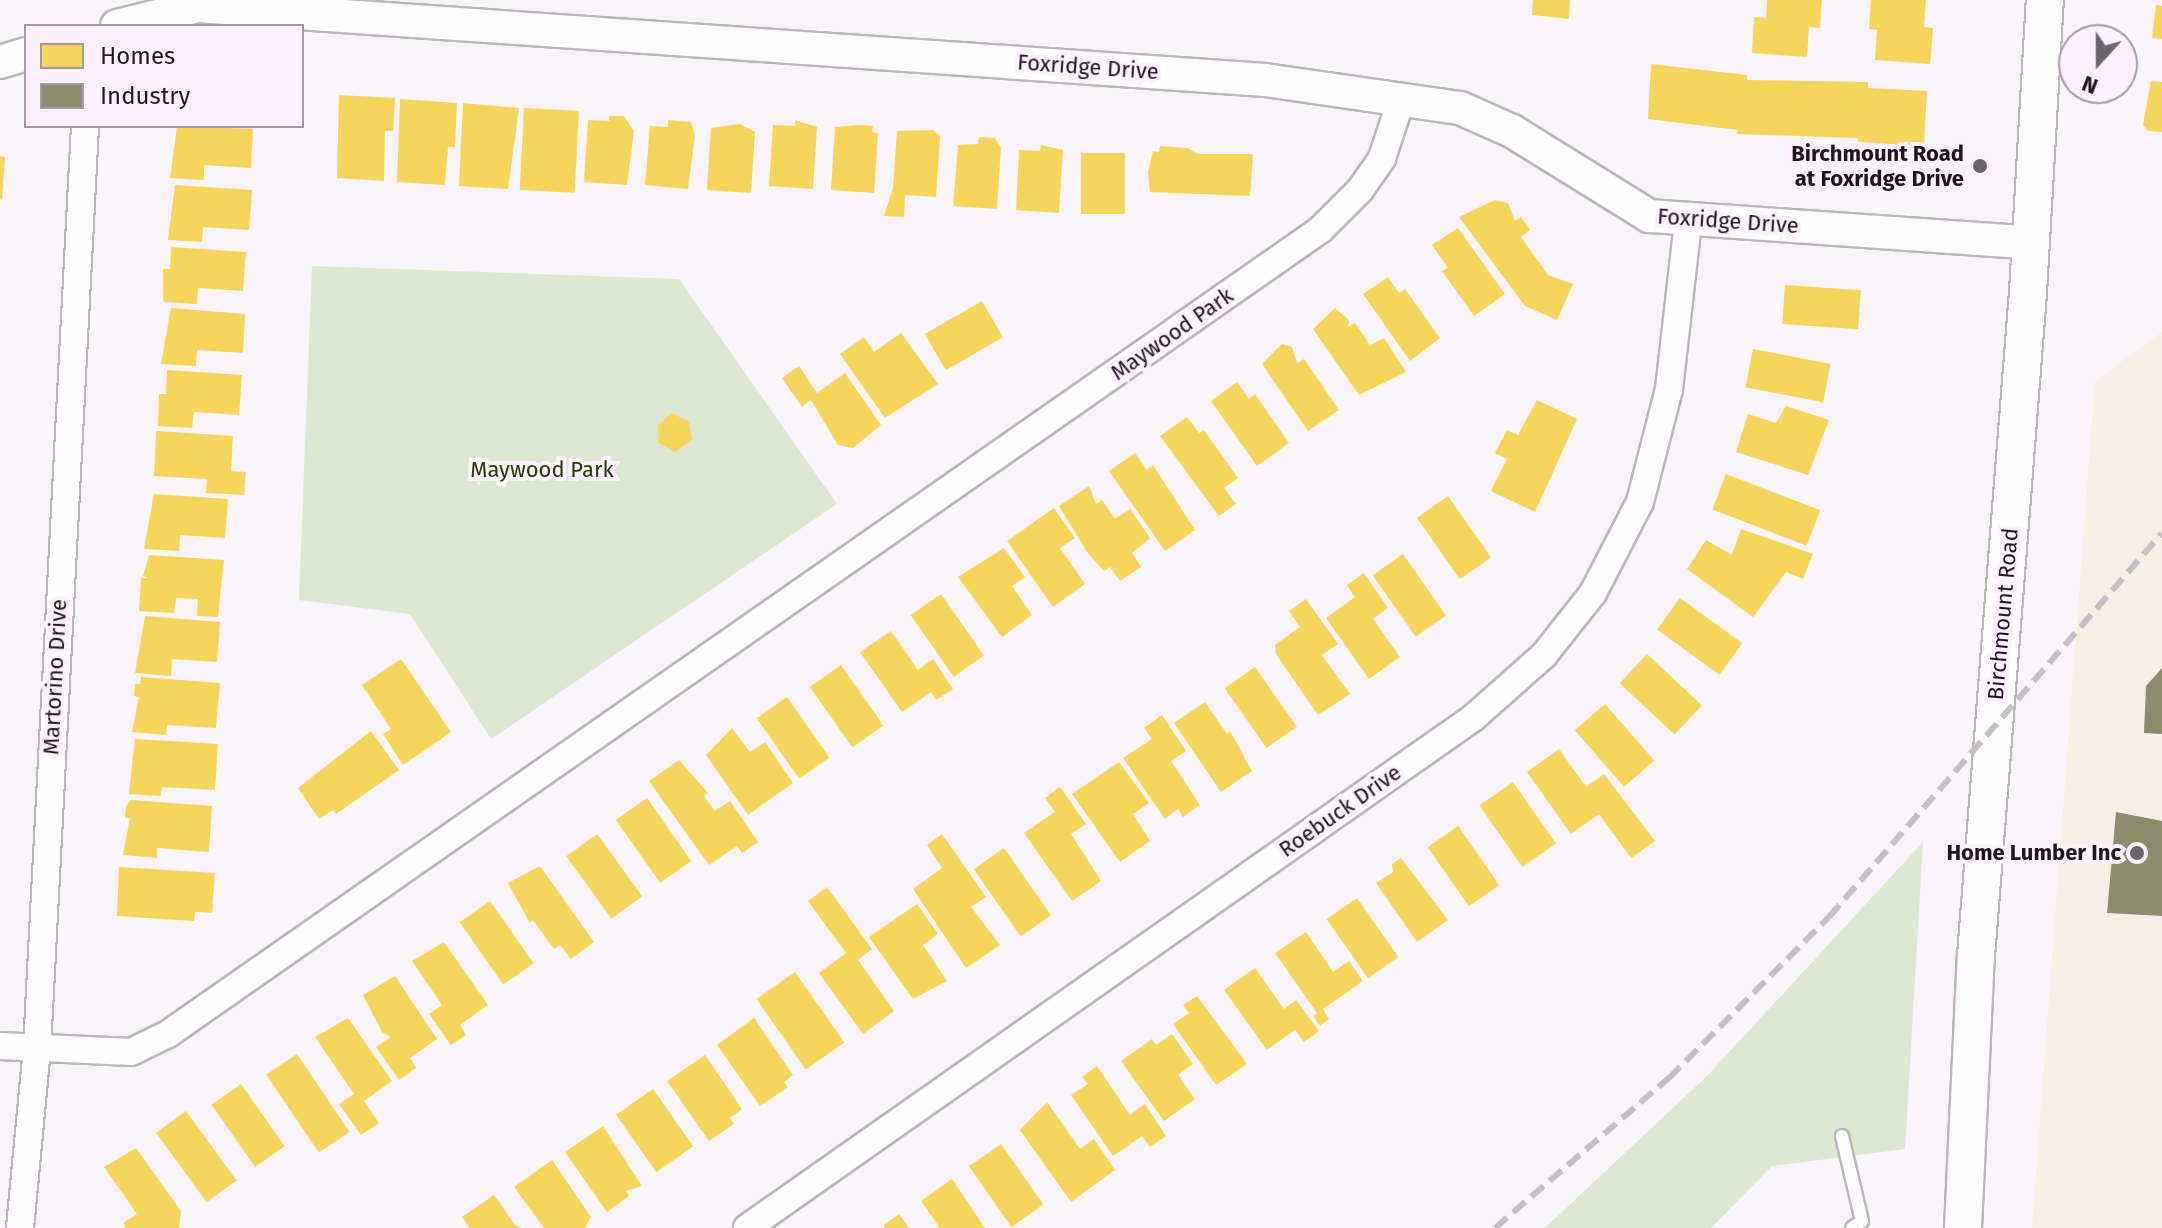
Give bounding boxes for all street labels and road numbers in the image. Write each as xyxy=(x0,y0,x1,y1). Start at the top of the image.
street label: Foxridge Drive xyxy=(1016,49,1160,85)
street label: Foxridge Drive xyxy=(1656,203,1800,239)
street label: Maywood Park xyxy=(1106,282,1238,386)
street label: Birchmount Road xyxy=(1982,527,2024,701)
street label: Martorino Drive xyxy=(38,598,72,756)
street label: Roebuck Drive xyxy=(1274,759,1406,863)

